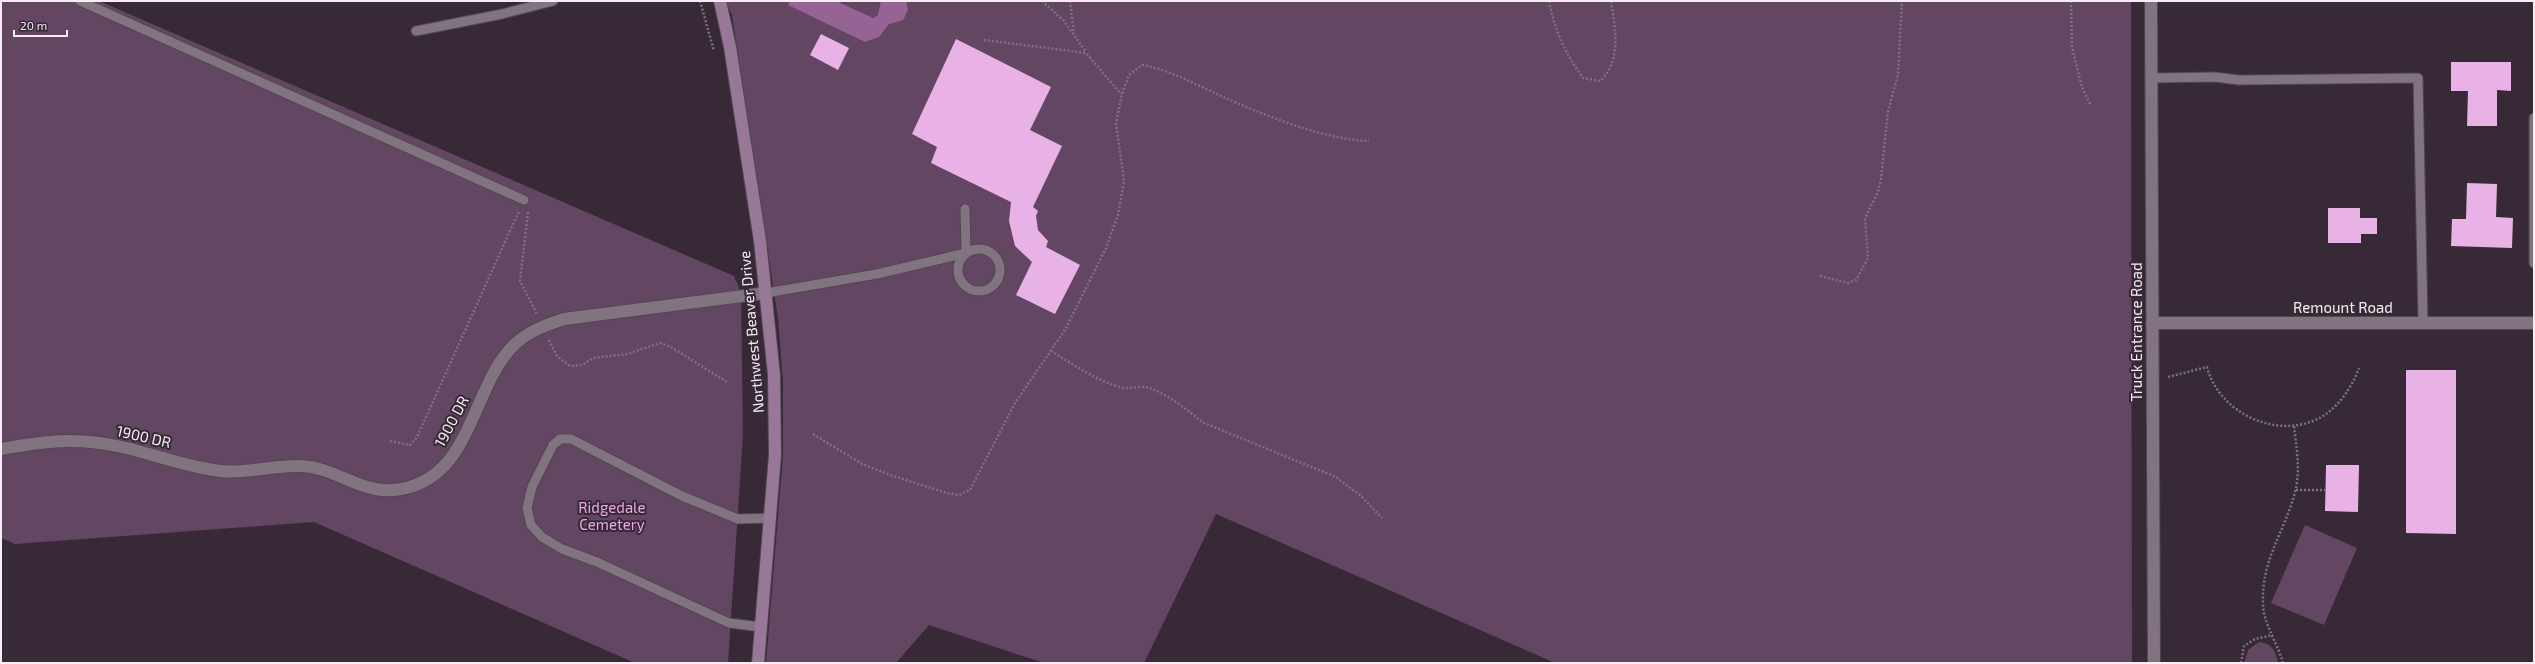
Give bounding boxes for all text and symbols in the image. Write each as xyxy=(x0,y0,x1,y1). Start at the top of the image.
scale bar xyxy=(14,12,67,38)
text: 20 m xyxy=(20,18,47,32)
street label: Northwest Beaver Drive xyxy=(735,250,767,414)
street label: Truck Entrance Road xyxy=(2127,262,2145,402)
street label: Remount Road xyxy=(2293,298,2393,316)
street label: 1900 DR xyxy=(430,392,472,450)
street label: 1900 DR xyxy=(115,421,173,451)
park label: Ridgedale Cemetery xyxy=(578,498,646,533)

